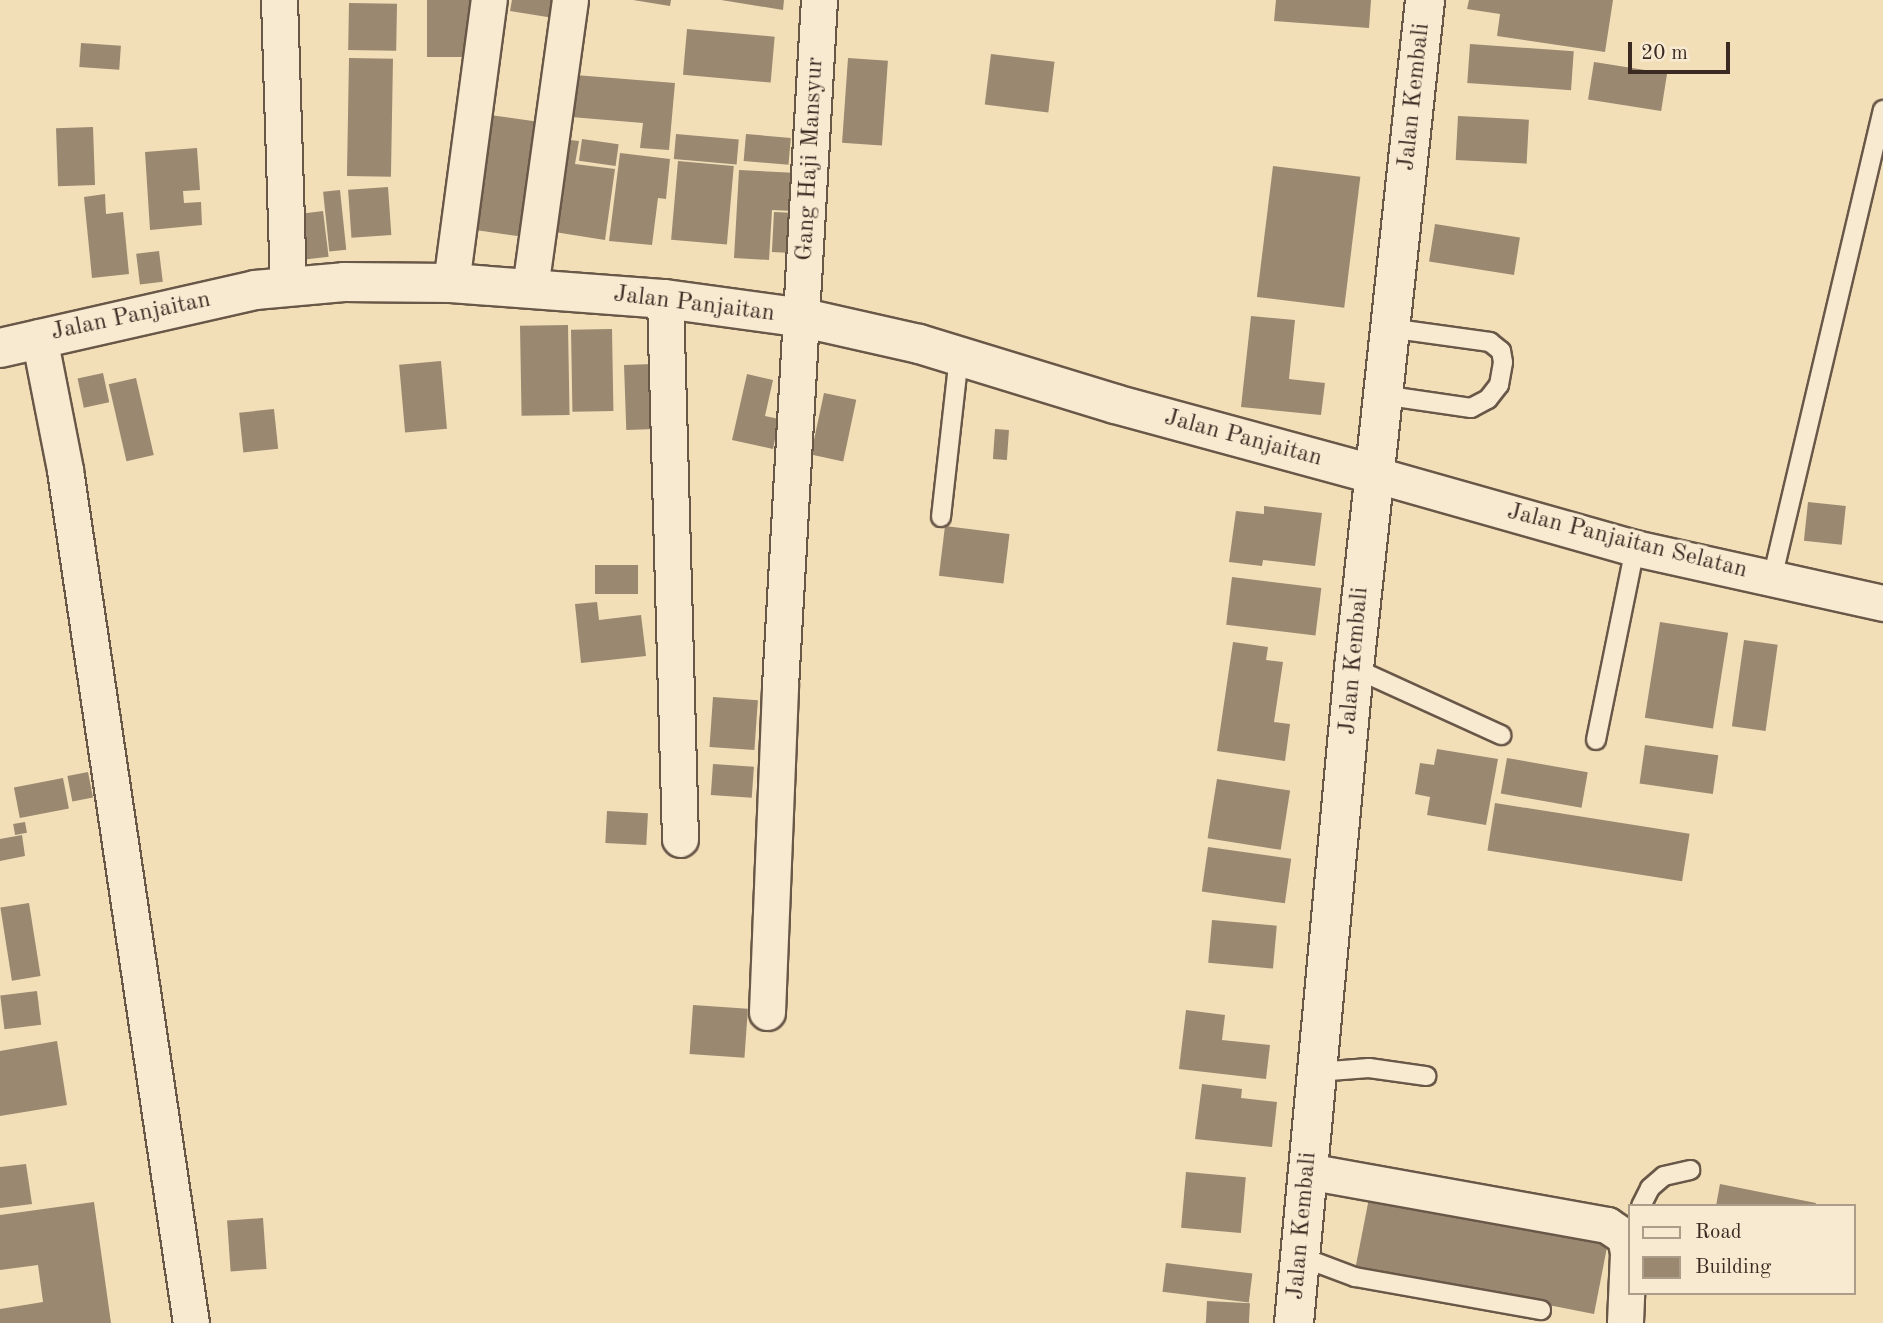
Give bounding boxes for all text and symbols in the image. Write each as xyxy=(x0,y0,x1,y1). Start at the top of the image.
street label: Jalan Kembali xyxy=(1393,22,1437,172)
scale bar xyxy=(1631,28,1732,72)
text: 20 m xyxy=(1641,43,1688,64)
street label: Gang Haji Mansyur xyxy=(791,56,831,262)
street label: Jalan Panjaitan xyxy=(612,281,776,329)
street label: Jalan Panjaitan xyxy=(49,286,213,348)
street label: Jalan Panjaitan xyxy=(1161,404,1325,474)
street label: Jalan Panjaitan Selatan xyxy=(1504,498,1750,586)
street label: Jalan Kembali xyxy=(1334,586,1376,736)
street label: Jalan Kembali xyxy=(1282,1151,1324,1301)
legend xyxy=(1628,1204,1855,1295)
text: Road xyxy=(1695,1222,1742,1243)
text: Building xyxy=(1695,1257,1771,1278)

